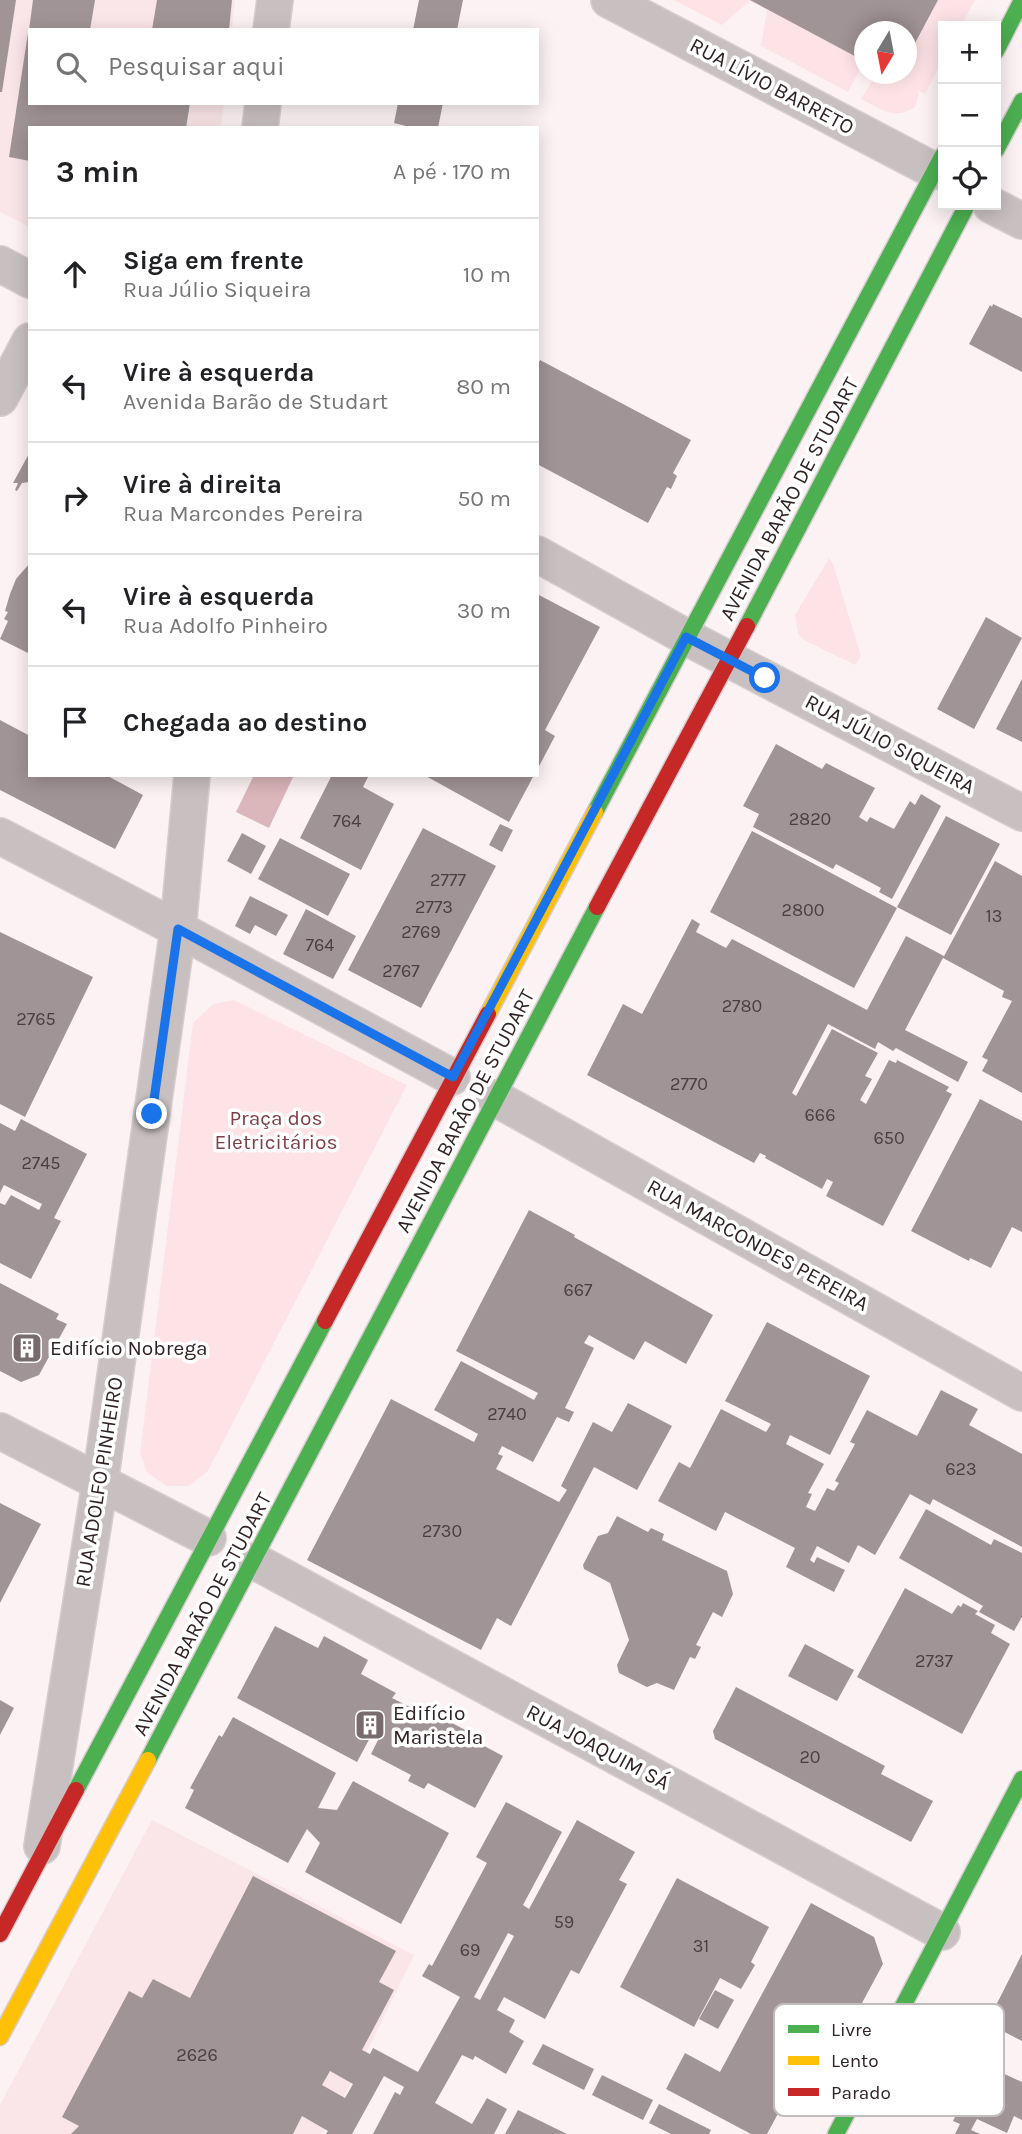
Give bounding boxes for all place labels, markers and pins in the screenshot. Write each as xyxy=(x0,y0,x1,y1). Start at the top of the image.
building icon: Edifício Nobrega xyxy=(10,1331,44,1365)
place label: Edifício Nobrega xyxy=(50,1336,208,1360)
place label: Edifício Maristela xyxy=(393,1701,483,1749)
building icon: Edifício Maristela xyxy=(353,1708,387,1742)

